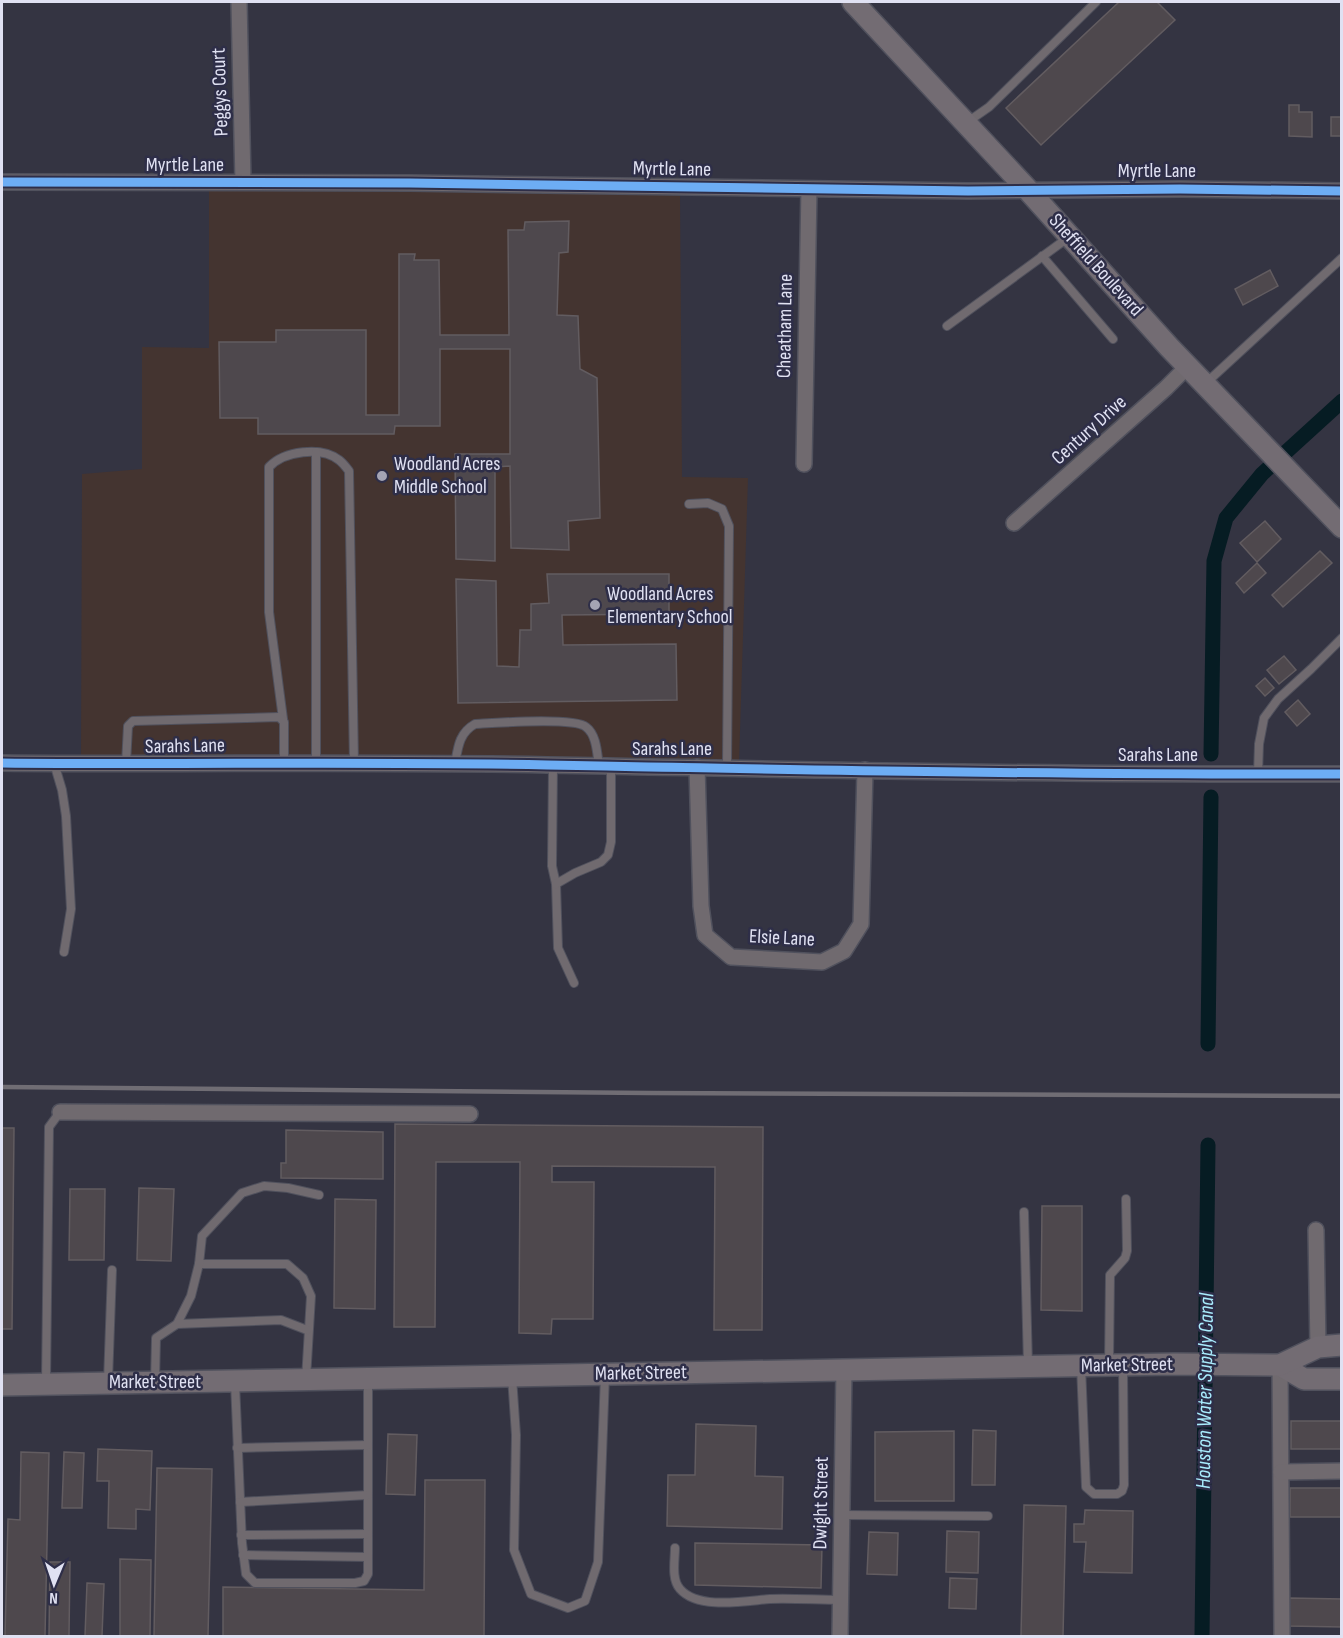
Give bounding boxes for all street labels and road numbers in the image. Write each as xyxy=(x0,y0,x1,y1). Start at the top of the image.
street label: Peggys Court xyxy=(206,47,234,137)
street label: Myrtle Lane xyxy=(146,153,224,177)
street label: Myrtle Lane xyxy=(633,156,711,182)
street label: Myrtle Lane xyxy=(1118,159,1196,183)
street label: Sheffield Boulevard xyxy=(1044,209,1148,321)
street label: Cheatham Lane xyxy=(772,274,798,378)
street label: Century Drive xyxy=(1047,390,1131,470)
street label: Sarahs Lane xyxy=(145,733,225,759)
street label: Sarahs Lane xyxy=(632,737,712,761)
street label: Sarahs Lane xyxy=(1118,743,1198,767)
street label: Elsie Lane xyxy=(749,924,815,952)
street label: Market Street xyxy=(1081,1352,1173,1378)
street label: Market Street xyxy=(595,1360,687,1386)
street label: Market Street xyxy=(109,1370,201,1394)
street label: Dwight Street xyxy=(808,1456,834,1550)

